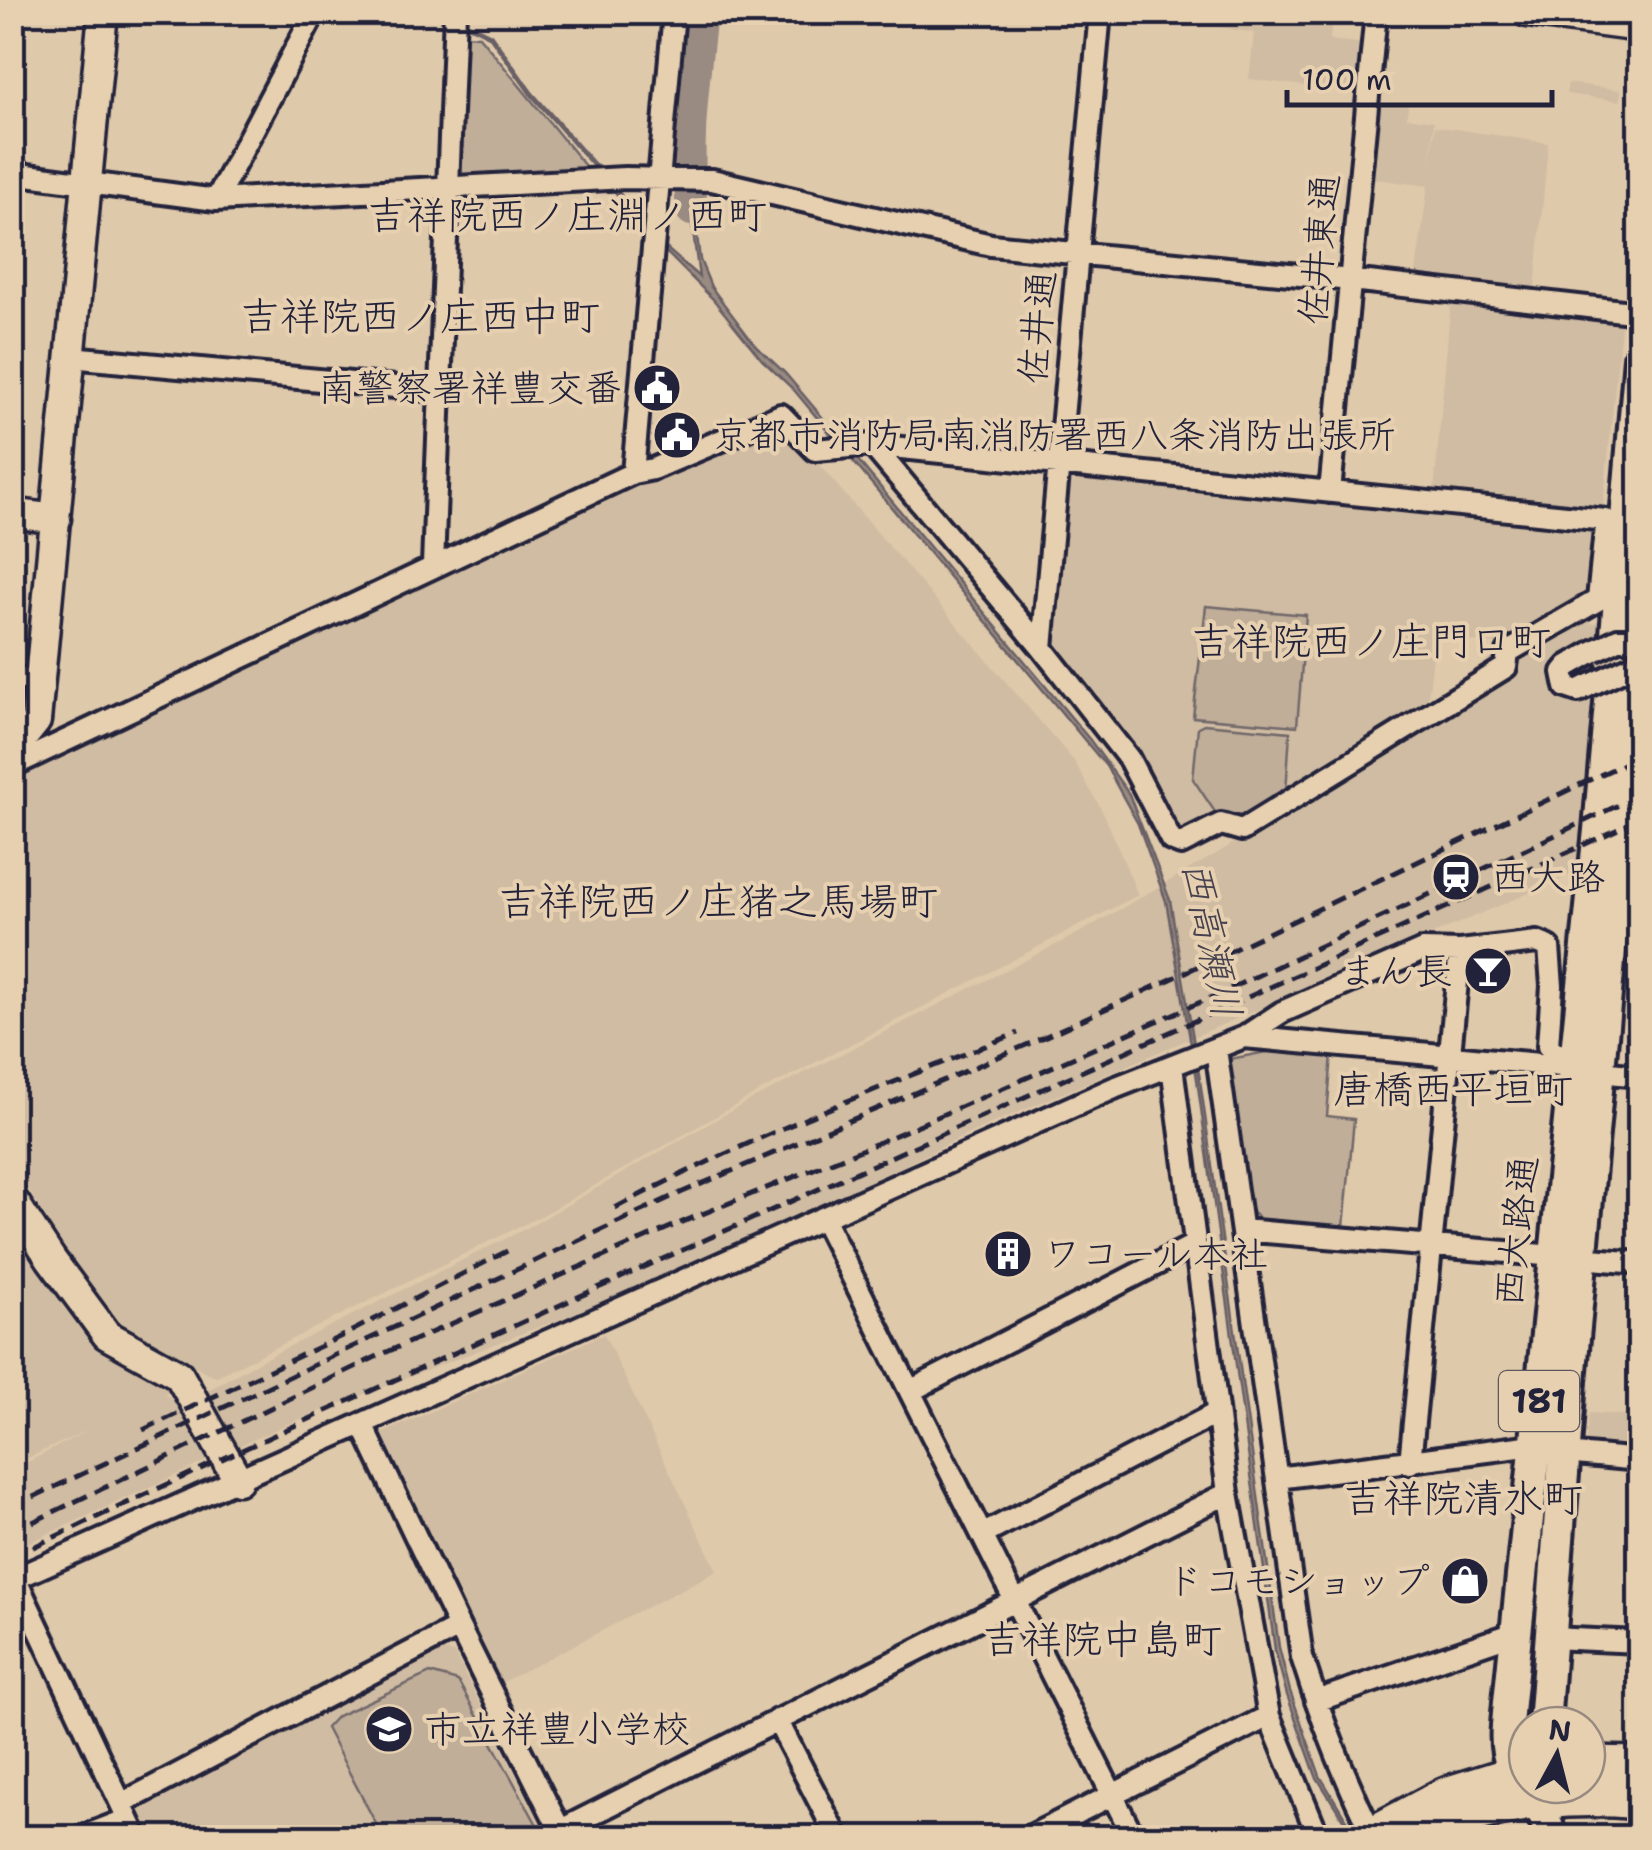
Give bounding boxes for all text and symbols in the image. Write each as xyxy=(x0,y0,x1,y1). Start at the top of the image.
scale bar xyxy=(1287,45,1552,107)
text: 100 m xyxy=(1302,59,1392,100)
street label: 佐井東通 xyxy=(1286,171,1351,327)
district label: 吉祥院西ノ庄淵ノ西町 xyxy=(367,188,767,242)
street label: 佐井通 xyxy=(1006,268,1067,386)
district label: 吉祥院西ノ庄西中町 xyxy=(240,289,600,343)
place label: 南警察署祥豊交番 xyxy=(318,362,622,413)
public building icon: 南警察署祥豊交番 xyxy=(631,362,683,414)
public building icon: 京都市消防局南消防署西八条消防出張所 xyxy=(651,409,703,461)
place label: 京都市消防局南消防署西八条消防出張所 xyxy=(712,409,1396,460)
district label: 吉祥院西ノ庄門口町 xyxy=(1191,614,1551,668)
station icon: 西大路 xyxy=(1430,851,1482,903)
place label: 西大路 xyxy=(1491,851,1605,902)
water label: 西高瀬川 xyxy=(1169,855,1255,1023)
district label: 吉祥院西ノ庄猪之馬場町 xyxy=(498,874,938,928)
place label: まん長 xyxy=(1339,945,1453,996)
bar icon: まん長 xyxy=(1462,945,1514,997)
district label: 唐橋西平垣町 xyxy=(1333,1062,1573,1116)
street label: 西大路通 xyxy=(1482,1153,1549,1309)
building icon: ワコール本社 xyxy=(982,1228,1034,1280)
place label: ワコール本社 xyxy=(1043,1228,1269,1279)
road number: 181 xyxy=(1499,1371,1579,1431)
district label: 吉祥院清水町 xyxy=(1343,1471,1583,1525)
place label: ドコモショップ xyxy=(1166,1555,1430,1606)
shop icon: ドコモショップ xyxy=(1439,1555,1491,1607)
district label: 吉祥院中島町 xyxy=(982,1612,1222,1666)
school or university icon: 市立祥豊小学校 xyxy=(363,1703,415,1755)
place label: 市立祥豊小学校 xyxy=(424,1703,690,1754)
north arrow xyxy=(1507,1705,1607,1805)
text: N xyxy=(1547,1710,1573,1750)

